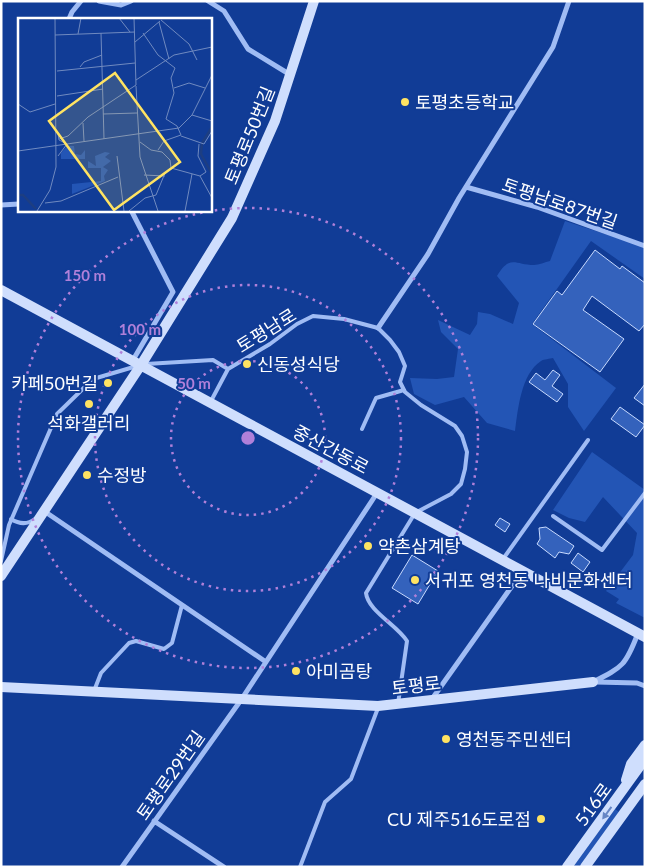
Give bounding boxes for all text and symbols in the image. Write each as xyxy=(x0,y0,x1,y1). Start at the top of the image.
inset map xyxy=(18,18,211,211)
street label: 토평로50번길 xyxy=(219,83,279,187)
place label: 토평초등학교 xyxy=(415,91,514,113)
marker: 토평초등학교 xyxy=(399,96,411,108)
street label: 토평남로87번길 xyxy=(500,173,620,233)
text: 150 m xyxy=(64,266,106,284)
street label: 토평남로 xyxy=(232,303,300,357)
text: 100 m xyxy=(119,320,161,338)
place label: 신동성식당 xyxy=(257,353,340,375)
marker: 신동성식당 xyxy=(241,358,253,370)
place label: 카페50번길 xyxy=(11,372,98,394)
text: 50 m xyxy=(177,374,211,392)
marker: 카페50번길 xyxy=(102,377,114,389)
marker: 석화갤러리 xyxy=(83,398,95,410)
place label: 석화갤러리 xyxy=(48,412,130,434)
street label: 중산간동로 xyxy=(289,420,373,478)
centre of rings xyxy=(239,429,257,447)
place label: 수정방 xyxy=(97,464,147,486)
marker: 수정방 xyxy=(81,469,93,481)
place label: 약촌삼계탕 xyxy=(378,535,461,557)
marker: 약촌삼계탕 xyxy=(362,540,374,552)
place label: 서귀포 영천동 나비문화센터 xyxy=(425,569,633,591)
marker: 서귀포 영천동 나비문화센터 xyxy=(409,574,421,586)
place label: 아미곰탕 xyxy=(306,660,372,682)
marker: 아미곰탕 xyxy=(290,665,302,677)
street label: 토평로 xyxy=(390,671,442,699)
street label: 토평로29번길 xyxy=(131,726,209,824)
place label: 영천동주민센터 xyxy=(456,728,572,750)
marker: 영천동주민센터 xyxy=(440,733,452,745)
street label: 516로 xyxy=(570,778,616,830)
one-way arrow xyxy=(602,806,612,820)
place label: CU 제주516도로점 xyxy=(387,808,531,830)
marker: CU 제주516도로점 xyxy=(535,813,547,825)

